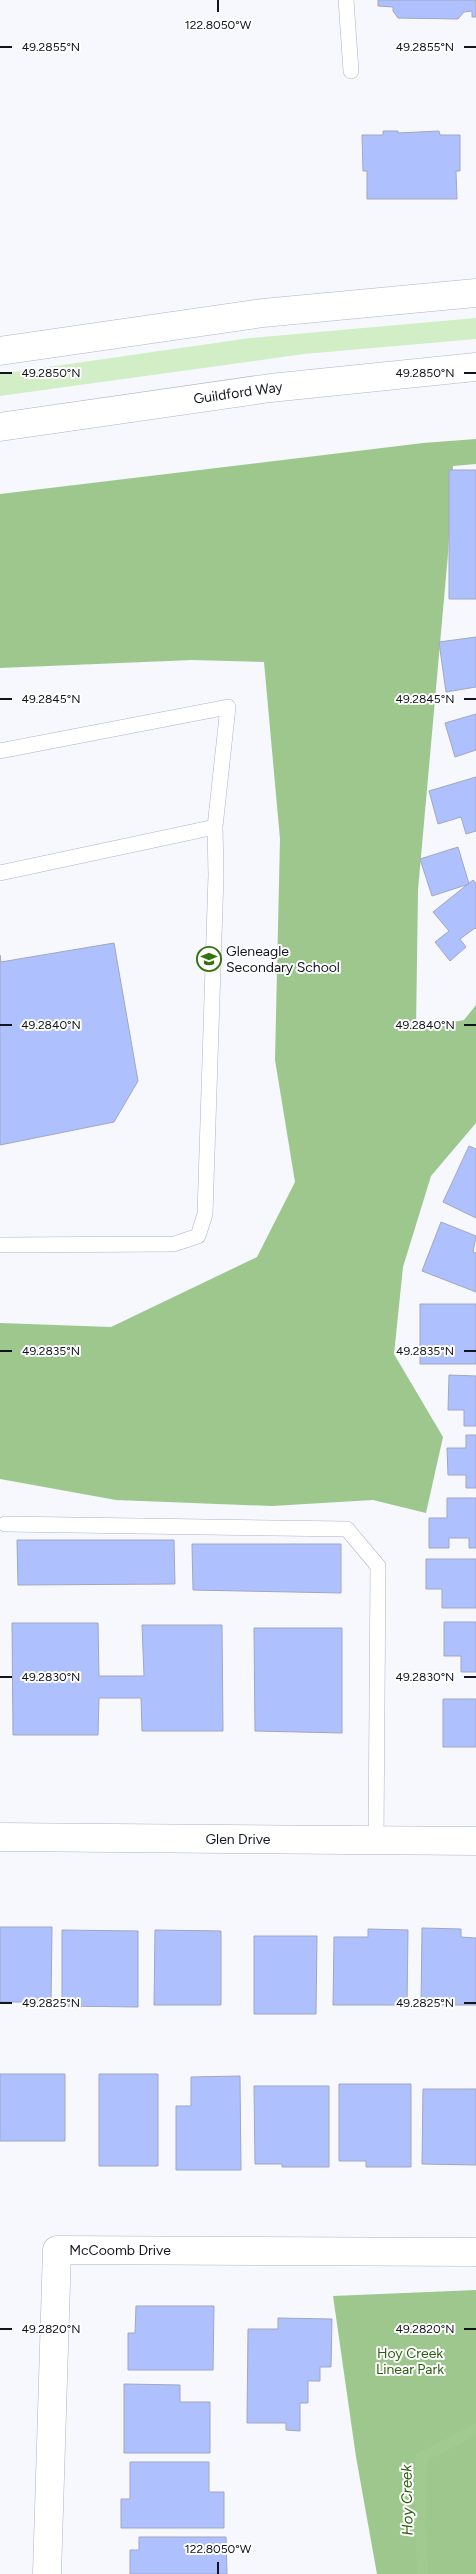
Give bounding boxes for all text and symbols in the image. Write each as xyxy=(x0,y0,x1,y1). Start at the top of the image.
text: 122.8050°W xyxy=(185,18,252,32)
text: 49.2855°N xyxy=(22,40,80,54)
text: 49.2855°N xyxy=(396,40,454,54)
text: 49.2850°N xyxy=(21,366,81,380)
text: 49.2850°N xyxy=(395,366,455,380)
street label: Guildford Way xyxy=(192,378,284,408)
text: 49.2845°N xyxy=(22,692,80,706)
text: 49.2845°N xyxy=(396,692,454,706)
place label: Gleneagle Secondary School xyxy=(226,943,340,976)
school or university icon: Gleneagle Secondary School xyxy=(196,946,222,972)
text: 49.2840°N xyxy=(21,1018,81,1032)
text: 49.2840°N xyxy=(395,1018,455,1032)
text: 49.2835°N xyxy=(22,1344,80,1358)
text: 49.2835°N xyxy=(396,1344,454,1358)
text: 49.2830°N xyxy=(22,1670,80,1684)
text: 49.2830°N xyxy=(396,1670,454,1684)
street label: Glen Drive xyxy=(205,1831,271,1848)
text: 49.2825°N xyxy=(22,1996,80,2010)
text: 49.2825°N xyxy=(396,1996,454,2010)
street label: McCoomb Drive xyxy=(69,2242,171,2259)
text: 49.2820°N xyxy=(22,2322,80,2336)
text: 49.2820°N xyxy=(396,2322,454,2336)
park label: Hoy Creek Linear Park xyxy=(376,2345,444,2378)
water label: Hoy Creek xyxy=(397,2464,417,2536)
text: 122.8050°W xyxy=(185,2542,252,2556)

